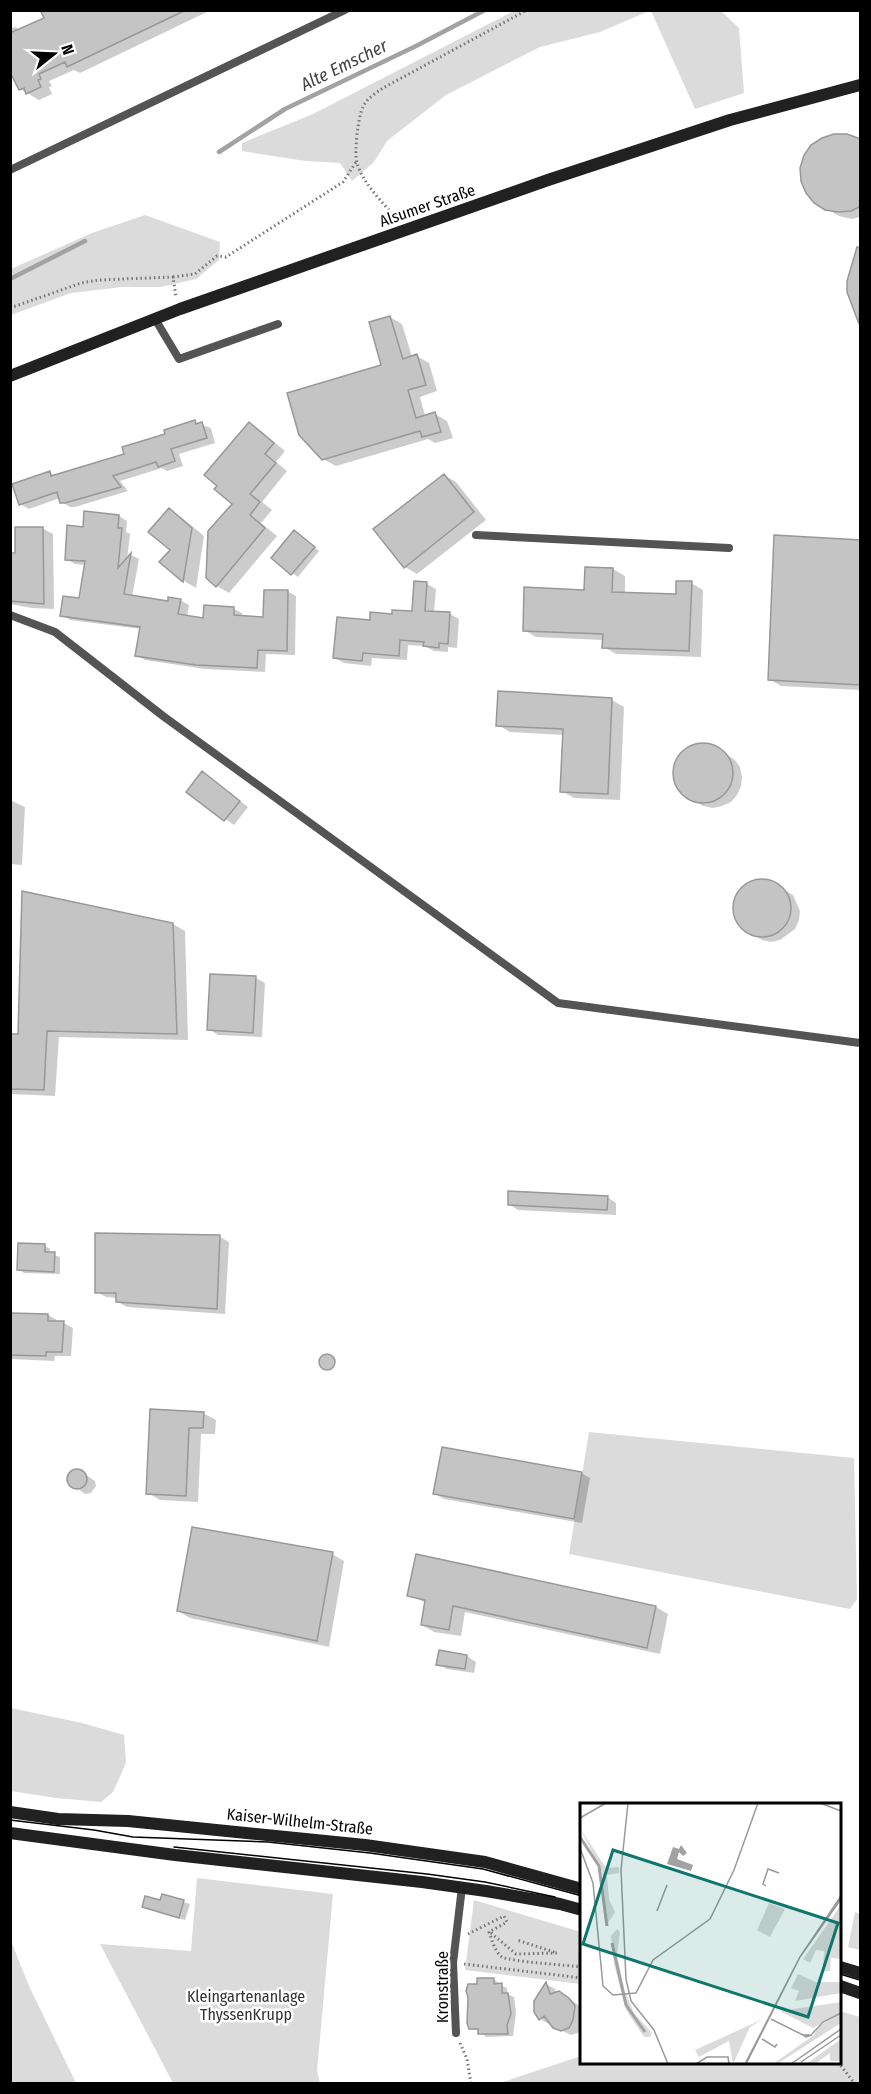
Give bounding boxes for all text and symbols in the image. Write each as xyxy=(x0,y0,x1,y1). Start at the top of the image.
north arrow xyxy=(24,24,84,84)
water label: Alte Emscher xyxy=(296,34,392,96)
text: N xyxy=(57,42,78,57)
street label: Alsumer Straße xyxy=(377,180,478,231)
inset map xyxy=(580,1803,841,2064)
street label: Kaiser-Wilhelm-Straße xyxy=(226,1804,374,1839)
street label: Kronstraße xyxy=(433,1951,452,2023)
park label: Kleingartenanlage ThyssenKrupp xyxy=(187,1987,305,2024)

